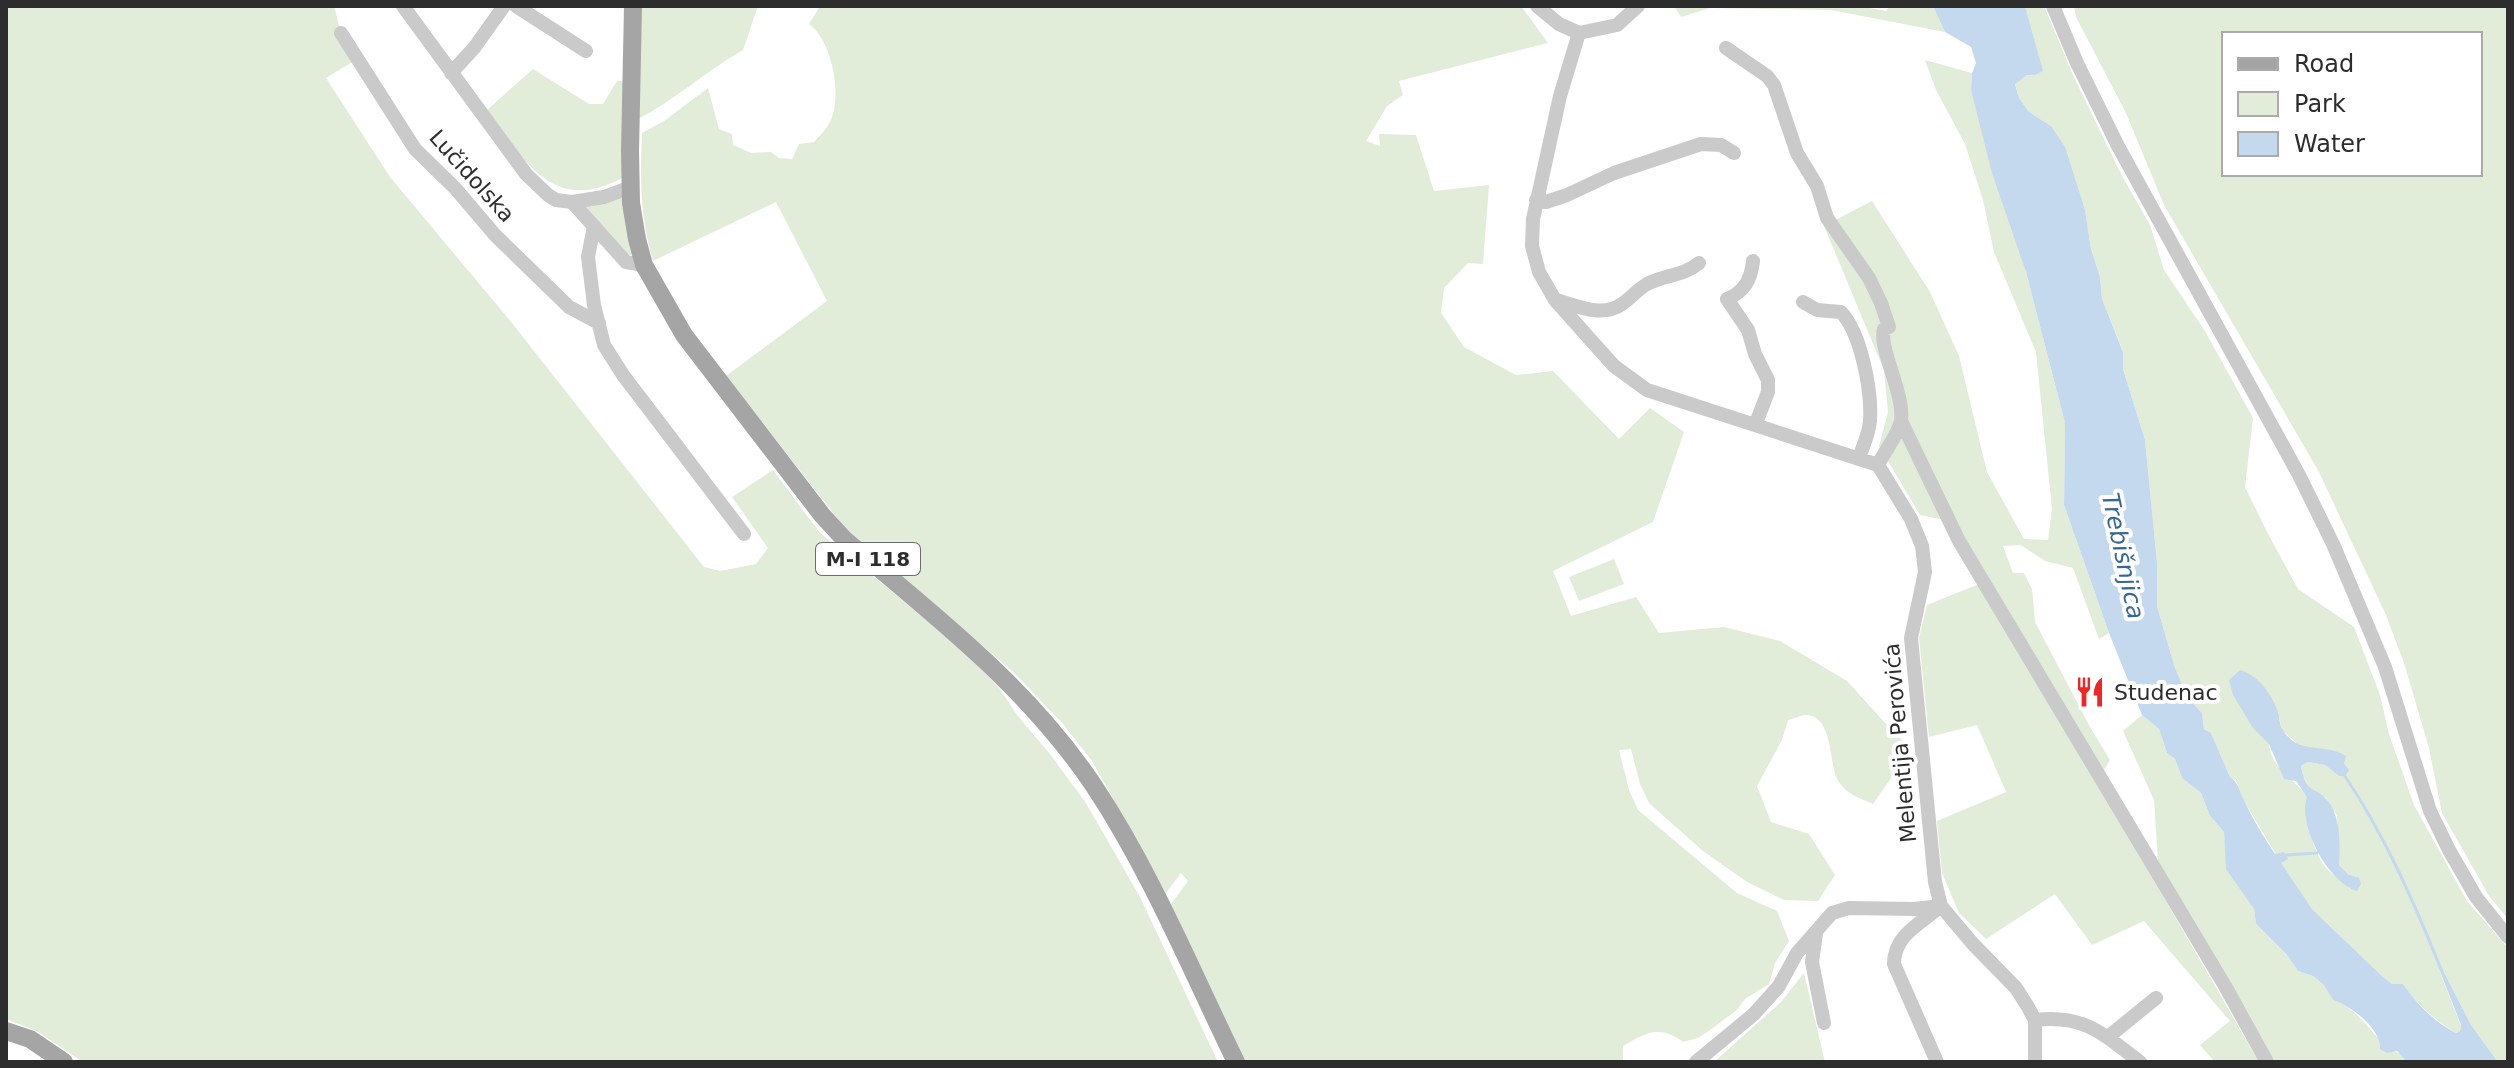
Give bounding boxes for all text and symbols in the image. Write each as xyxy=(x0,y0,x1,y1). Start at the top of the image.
legend xyxy=(2222,32,2482,176)
text: Road xyxy=(2294,50,2354,78)
text: Park xyxy=(2294,90,2346,118)
street label: Lučidolska xyxy=(424,125,520,227)
text: Water xyxy=(2294,130,2365,158)
water label: Trebišnjica xyxy=(2096,490,2150,622)
road number: M-I 118 xyxy=(816,543,920,575)
street label: Melentija Perovića xyxy=(1879,642,1921,844)
restaurant icon: Studenac xyxy=(2073,675,2107,709)
place label: Studenac xyxy=(2114,680,2218,705)

